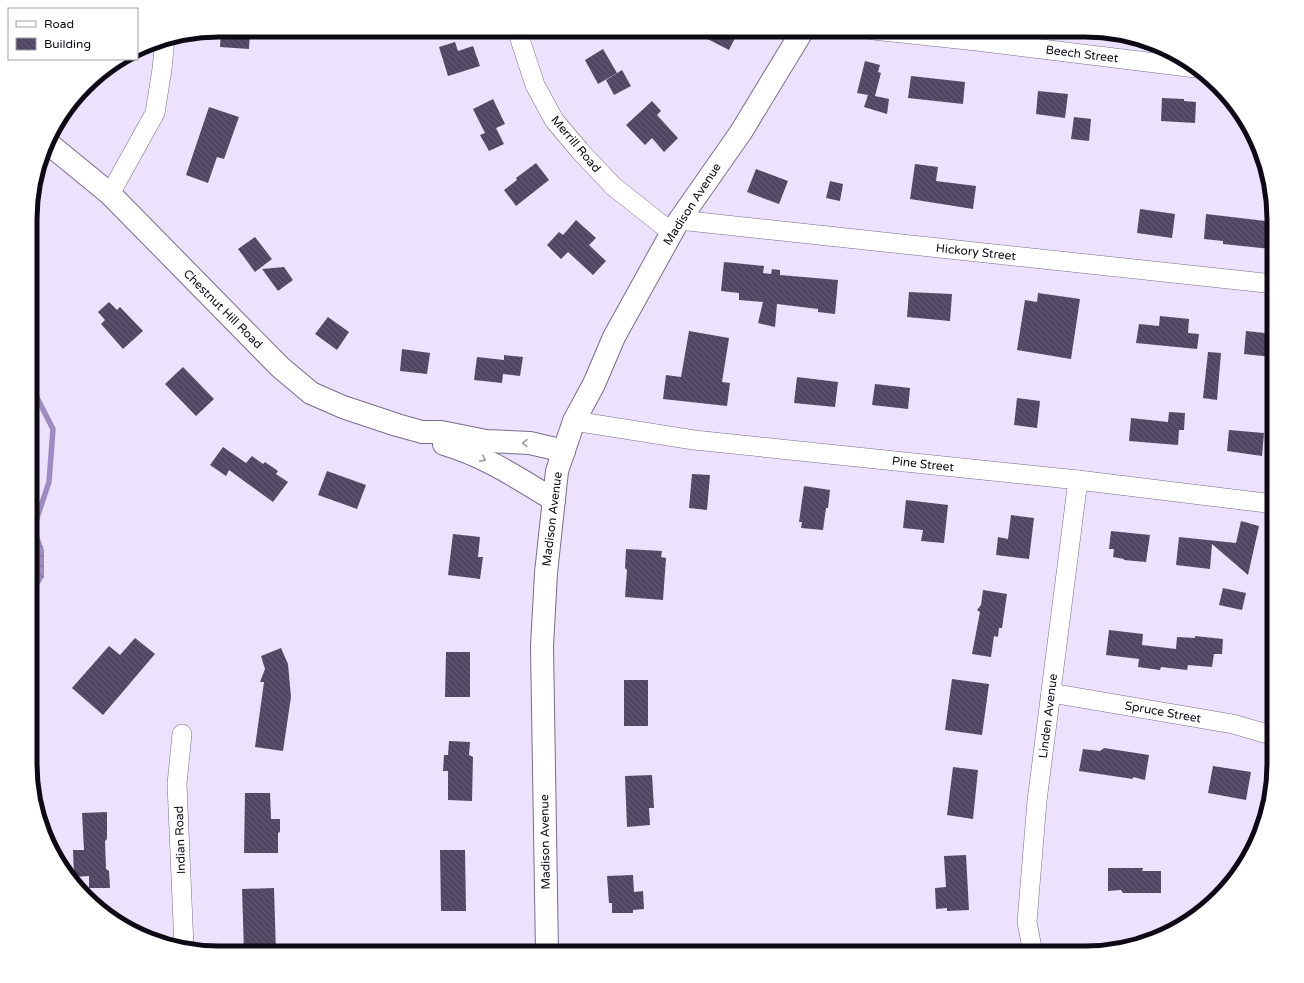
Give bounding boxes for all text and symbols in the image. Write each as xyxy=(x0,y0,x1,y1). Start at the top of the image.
legend xyxy=(8,8,138,60)
text: Road xyxy=(44,17,74,31)
text: Building xyxy=(44,37,91,51)
street label: Beech Street xyxy=(1045,43,1119,65)
street label: Merrill Road xyxy=(548,113,604,175)
street label: Madison Avenue xyxy=(660,160,724,248)
street label: Hickory Street xyxy=(935,241,1017,263)
street label: Chestnut Hill Road xyxy=(181,267,265,351)
one-way arrow xyxy=(522,439,528,448)
one-way arrow xyxy=(479,454,486,462)
street label: Pine Street xyxy=(891,454,955,474)
street label: Madison Avenue xyxy=(539,471,565,567)
street label: Linden Avenue xyxy=(1036,673,1060,759)
street label: Spruce Street xyxy=(1124,698,1203,726)
street label: Madison Avenue xyxy=(537,794,553,890)
street label: Indian Road xyxy=(172,806,188,874)

